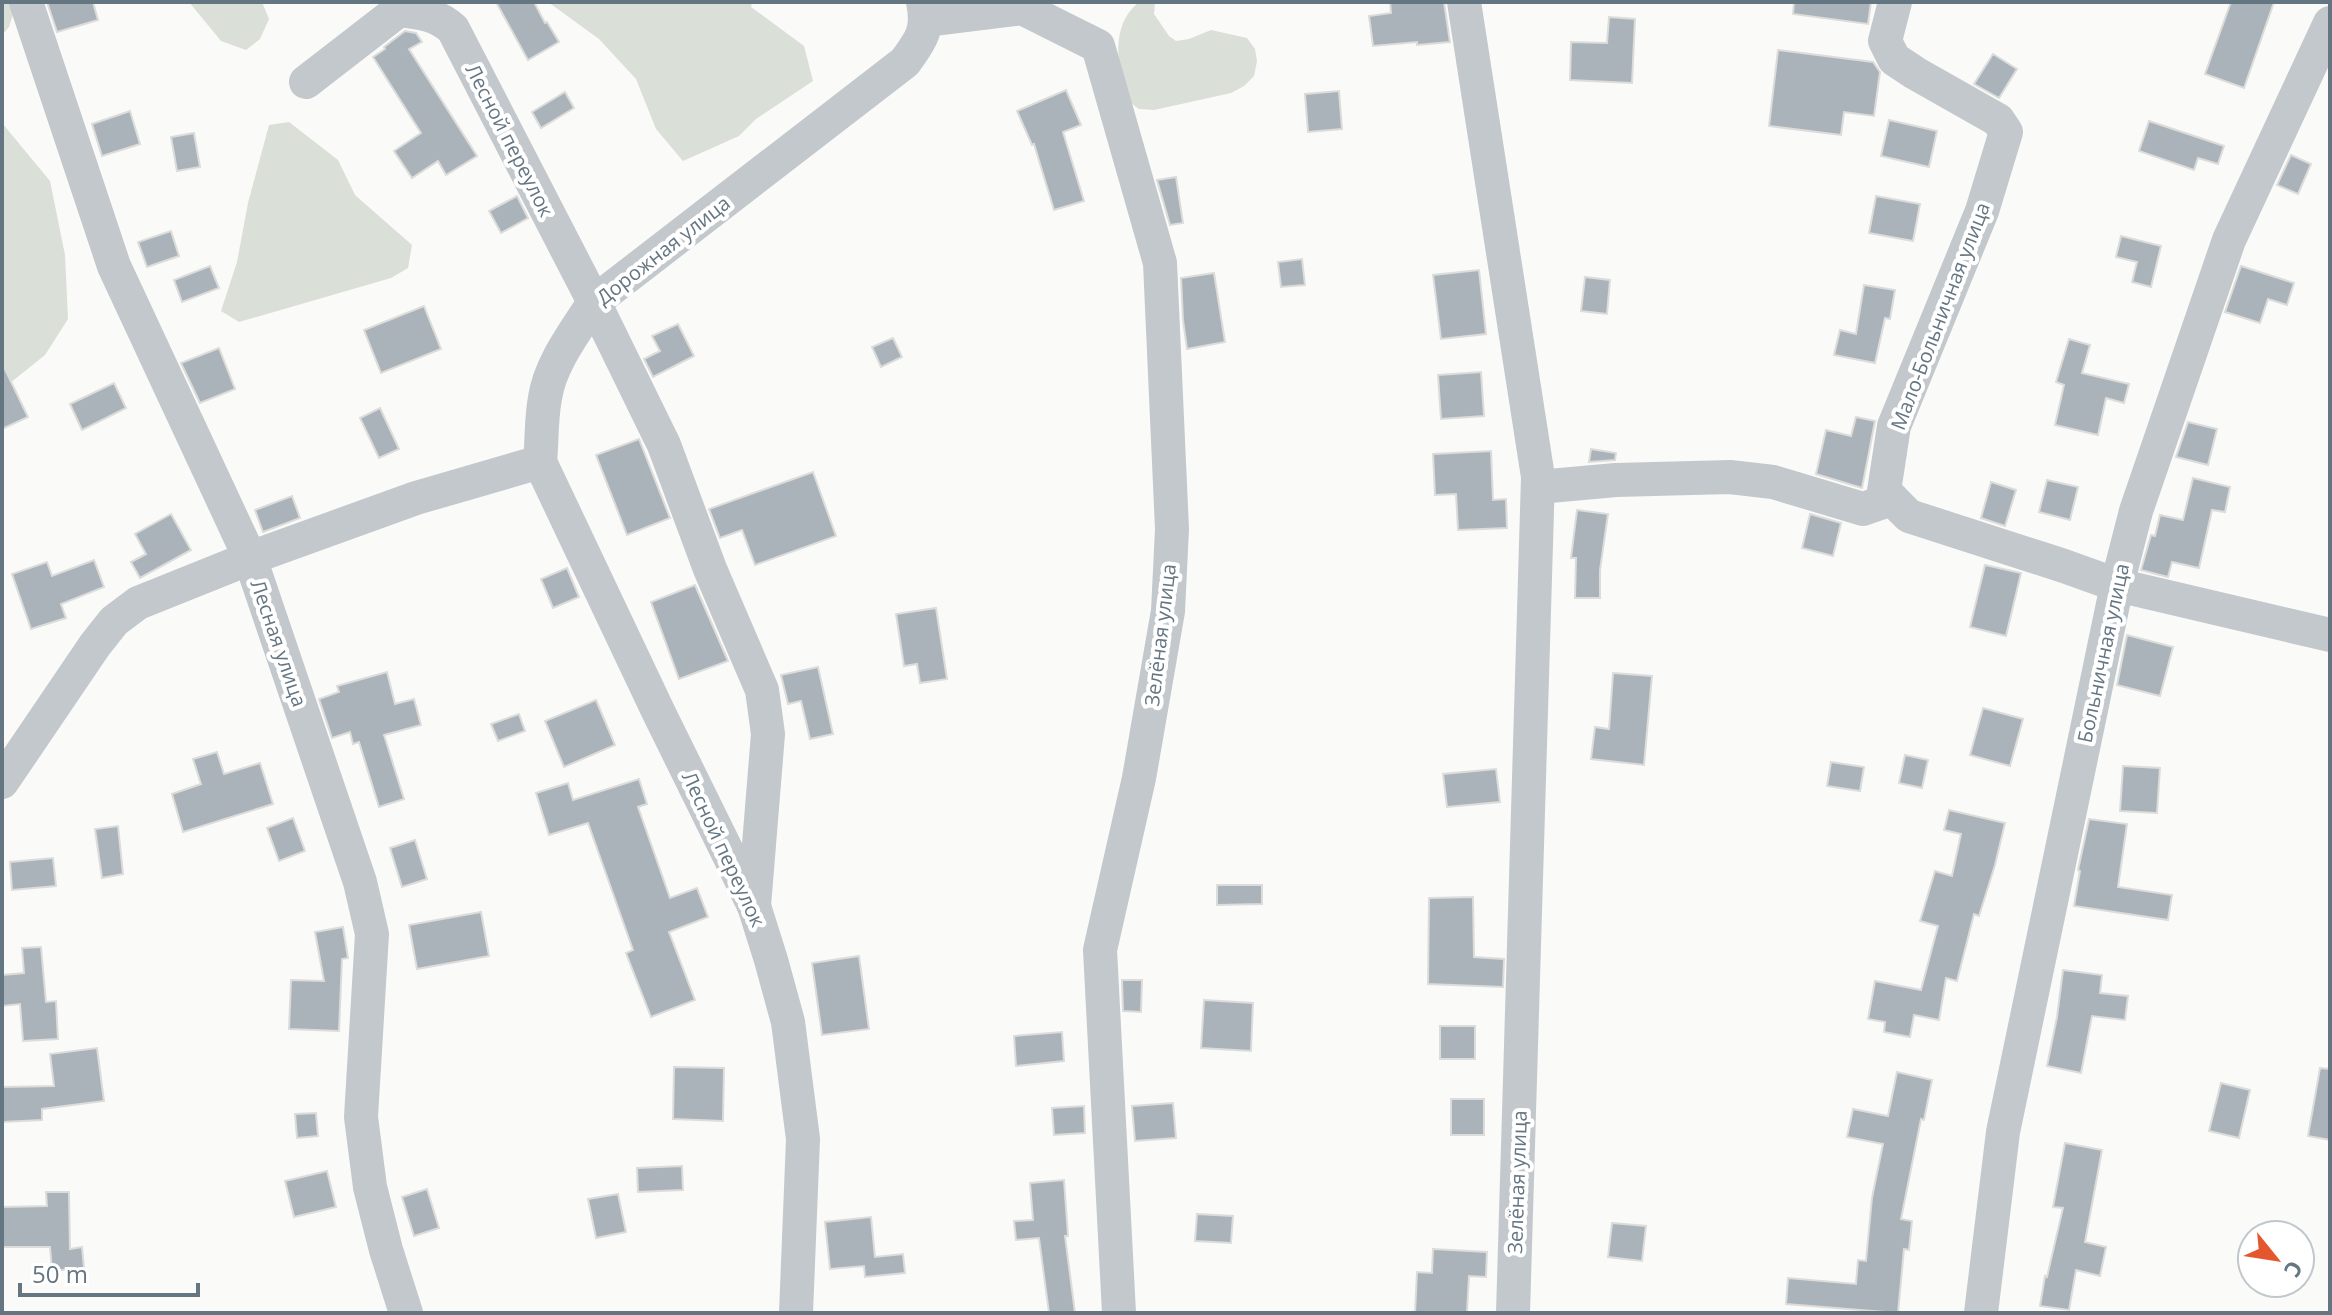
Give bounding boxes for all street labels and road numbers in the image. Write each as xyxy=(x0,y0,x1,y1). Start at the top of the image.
street label: Лесной переулок xyxy=(460,59,561,222)
street label: Дорожная улица xyxy=(591,189,735,311)
street label: Мало-Больничная улица xyxy=(1884,198,1996,434)
street label: Больничная улица xyxy=(2071,561,2135,745)
street label: Зелёная улица xyxy=(1138,562,1182,708)
street label: Лесная улица xyxy=(245,576,313,710)
street label: Лесной переулок xyxy=(676,767,772,932)
street label: Зелёная улица xyxy=(1501,1110,1533,1254)

